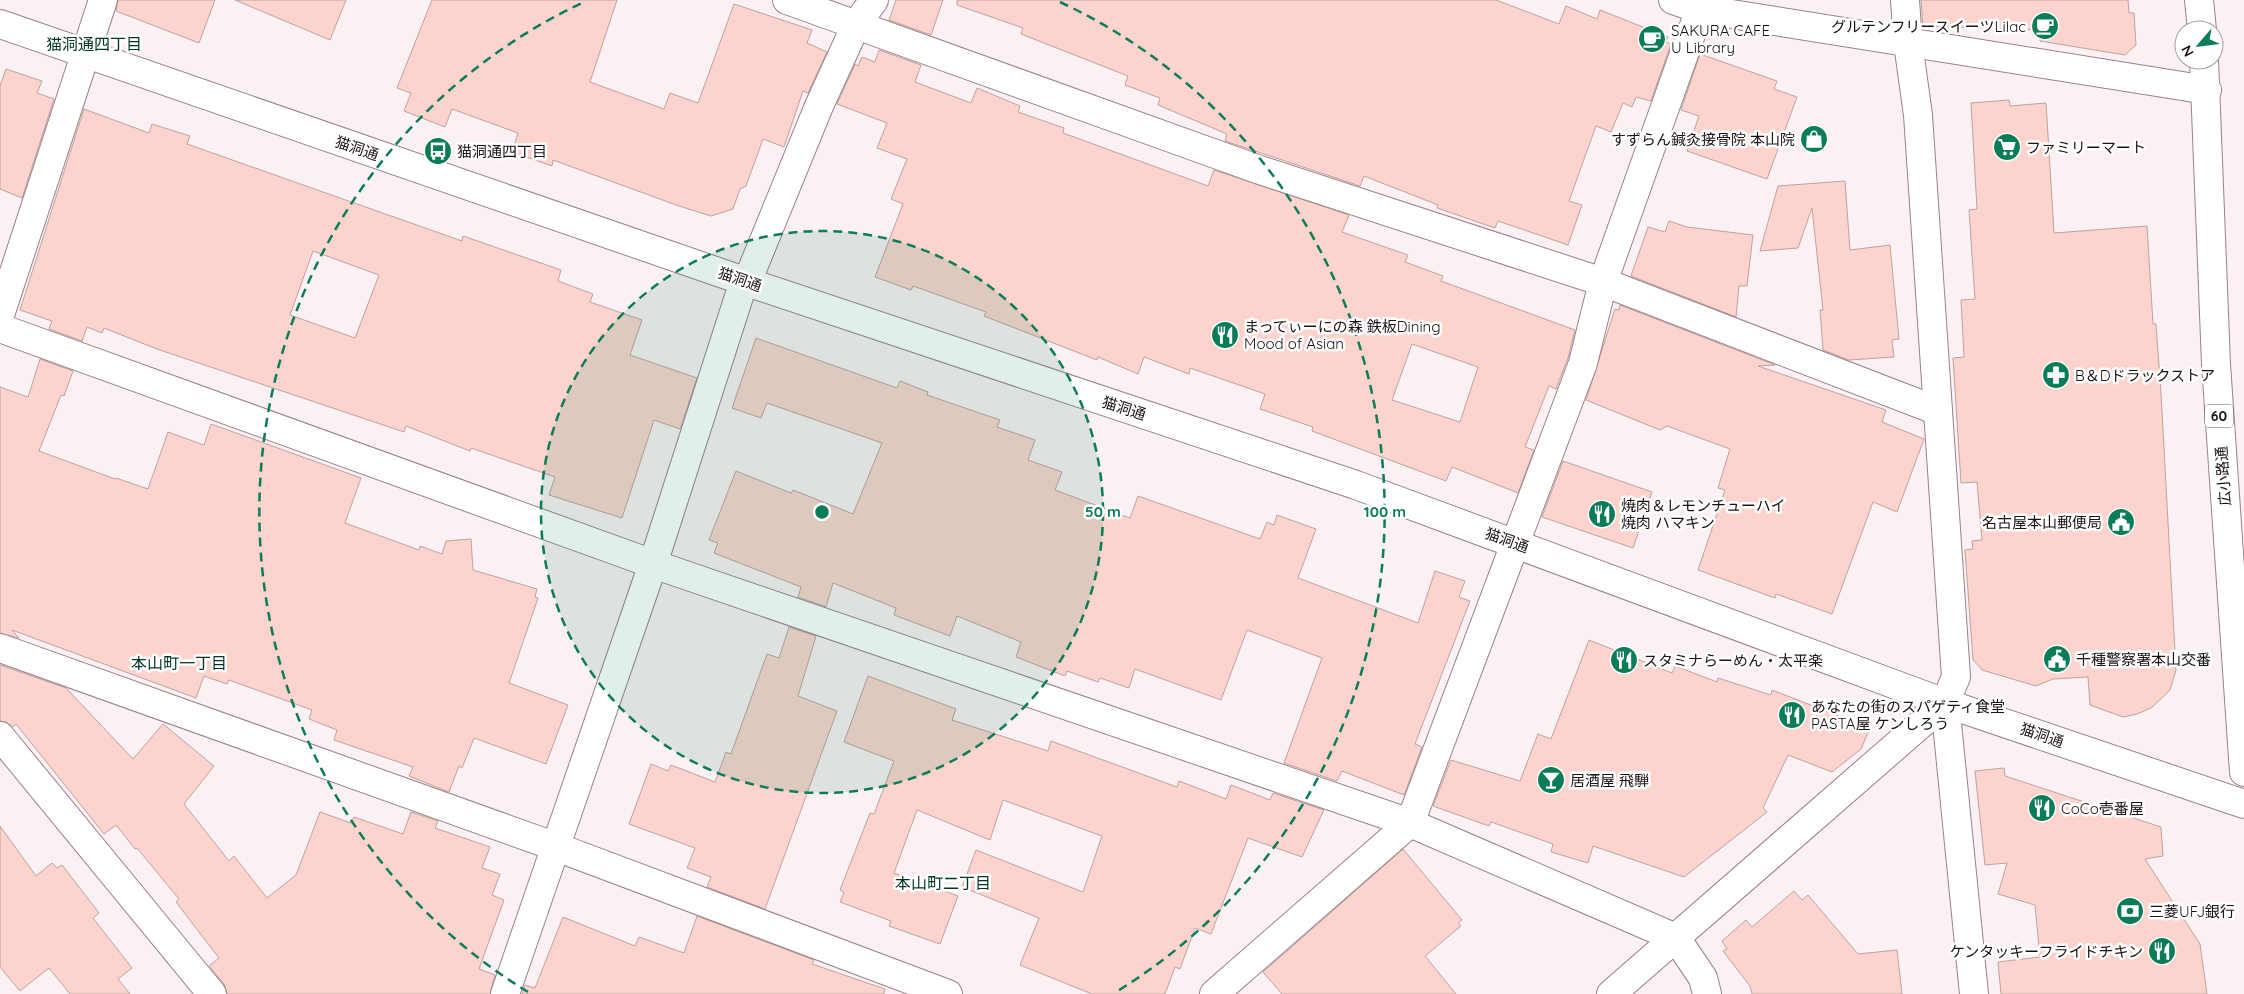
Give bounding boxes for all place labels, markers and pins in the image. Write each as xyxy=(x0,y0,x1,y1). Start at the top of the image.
cafe icon: グルテンフリースイーツLilac xyxy=(2030,11,2060,41)
place label: グルテンフリースイーツLilac xyxy=(1831,17,2026,36)
place label: SAKURA CAFE U Library xyxy=(1671,21,1770,57)
cafe icon: SAKURA CAFE U Library xyxy=(1637,24,1667,54)
shop icon: すずらん鍼灸接骨院 本山院 xyxy=(1799,124,1829,154)
place label: すずらん鍼灸接骨院 本山院 xyxy=(1611,130,1795,149)
supermarket icon: ファミリーマート xyxy=(1992,132,2022,162)
bus stop icon: 猫洞通四丁目 xyxy=(423,136,453,166)
place label: ファミリーマート xyxy=(2026,138,2146,157)
place label: 猫洞通四丁目 xyxy=(457,142,547,161)
place label: まってぃーにの森 鉄板Dining Mood of Asian xyxy=(1244,317,1441,353)
restaurant icon: まってぃーにの森 鉄板Dining Mood of Asian xyxy=(1210,320,1240,350)
pharmacy icon: B＆Dドラックストア xyxy=(2041,360,2071,390)
place label: B＆Dドラックストア xyxy=(2075,366,2215,385)
place label: 焼肉＆レモンチューハイ 焼肉 ハマキン xyxy=(1621,496,1785,532)
restaurant icon: 焼肉＆レモンチューハイ 焼肉 ハマキン xyxy=(1587,499,1617,529)
centre of rings xyxy=(813,503,831,521)
public building icon: 名古屋本山郵便局 xyxy=(2106,507,2136,537)
place label: 名古屋本山郵便局 xyxy=(1982,513,2102,532)
public building icon: 千種警察署本山交番 xyxy=(2042,644,2072,674)
restaurant icon: スタミナらーめん・太平楽 xyxy=(1609,645,1639,675)
place label: 千種警察署本山交番 xyxy=(2076,650,2211,669)
place label: スタミナらーめん・太平楽 xyxy=(1643,651,1823,670)
place label: あなたの街のスパゲティ食堂 PASTA屋 ケンしろう xyxy=(1811,697,2005,733)
restaurant icon: あなたの街のスパゲティ食堂 PASTA屋 ケンしろう xyxy=(1777,700,1807,730)
bar icon: 居酒屋 飛騨 xyxy=(1536,765,1566,795)
place label: 居酒屋 飛騨 xyxy=(1570,771,1649,790)
restaurant icon: CoCo壱番屋 xyxy=(2027,793,2057,823)
place label: CoCo壱番屋 xyxy=(2061,799,2144,818)
bank icon: 三菱UFJ銀行 xyxy=(2115,896,2145,926)
place label: 三菱UFJ銀行 xyxy=(2149,902,2235,921)
restaurant icon: ケンタッキーフライドチキン xyxy=(2147,936,2177,966)
place label: ケンタッキーフライドチキン xyxy=(1950,942,2143,961)

